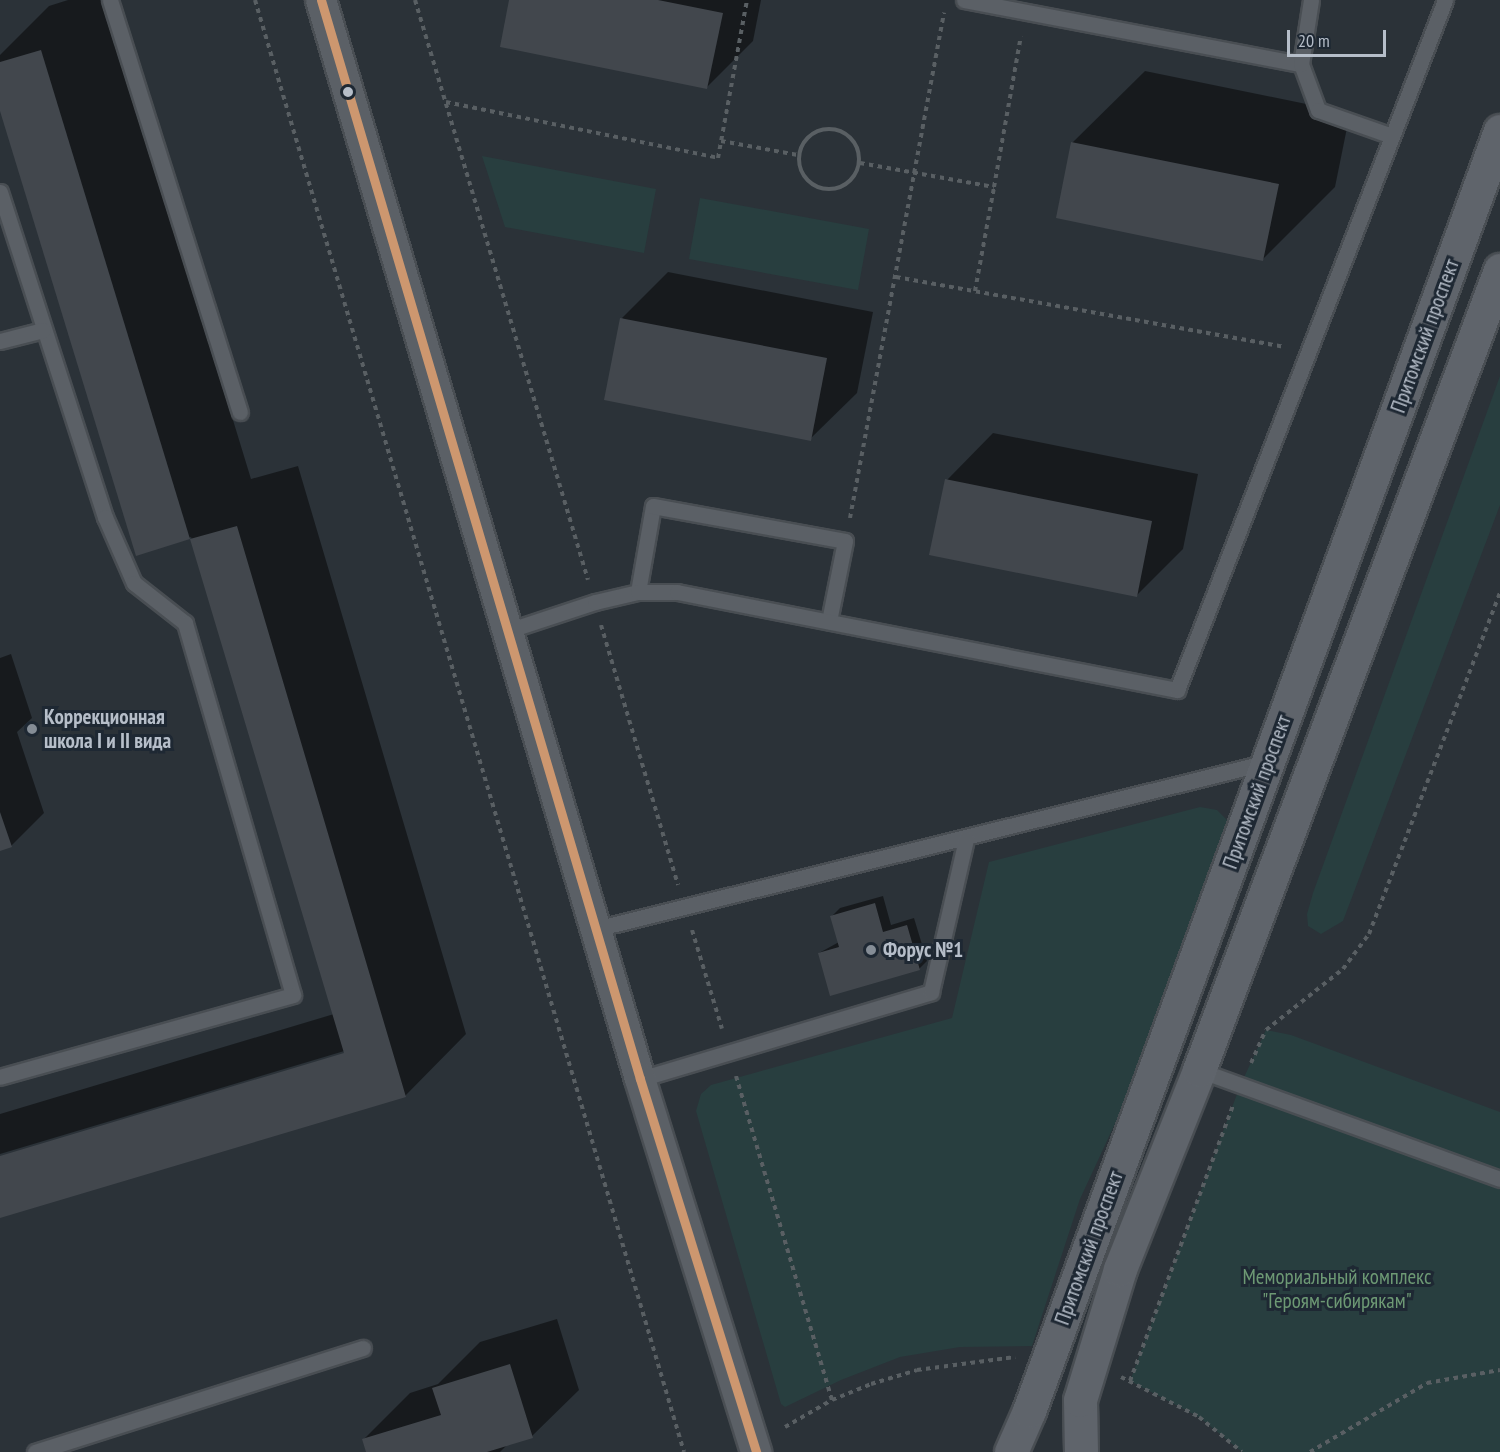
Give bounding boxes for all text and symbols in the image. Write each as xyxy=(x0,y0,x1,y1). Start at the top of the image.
scale bar xyxy=(1290,18,1389,56)
text: 20 m xyxy=(1298,29,1330,52)
unlabelled marker xyxy=(342,86,354,98)
street label: Притомский проспект xyxy=(1386,256,1464,416)
place label: Коррекционная школа I и II вида xyxy=(44,704,171,754)
street label: Притомский проспект xyxy=(1218,712,1296,872)
marker: Коррекционная школа I и II вида xyxy=(25,722,39,736)
place label: Форус №1 xyxy=(883,937,964,963)
marker: Форус №1 xyxy=(864,943,878,957)
street label: Притомский проспект xyxy=(1050,1168,1128,1328)
park label: Мемориальный комплекс "Героям-сибирякам" xyxy=(1242,1264,1432,1314)

